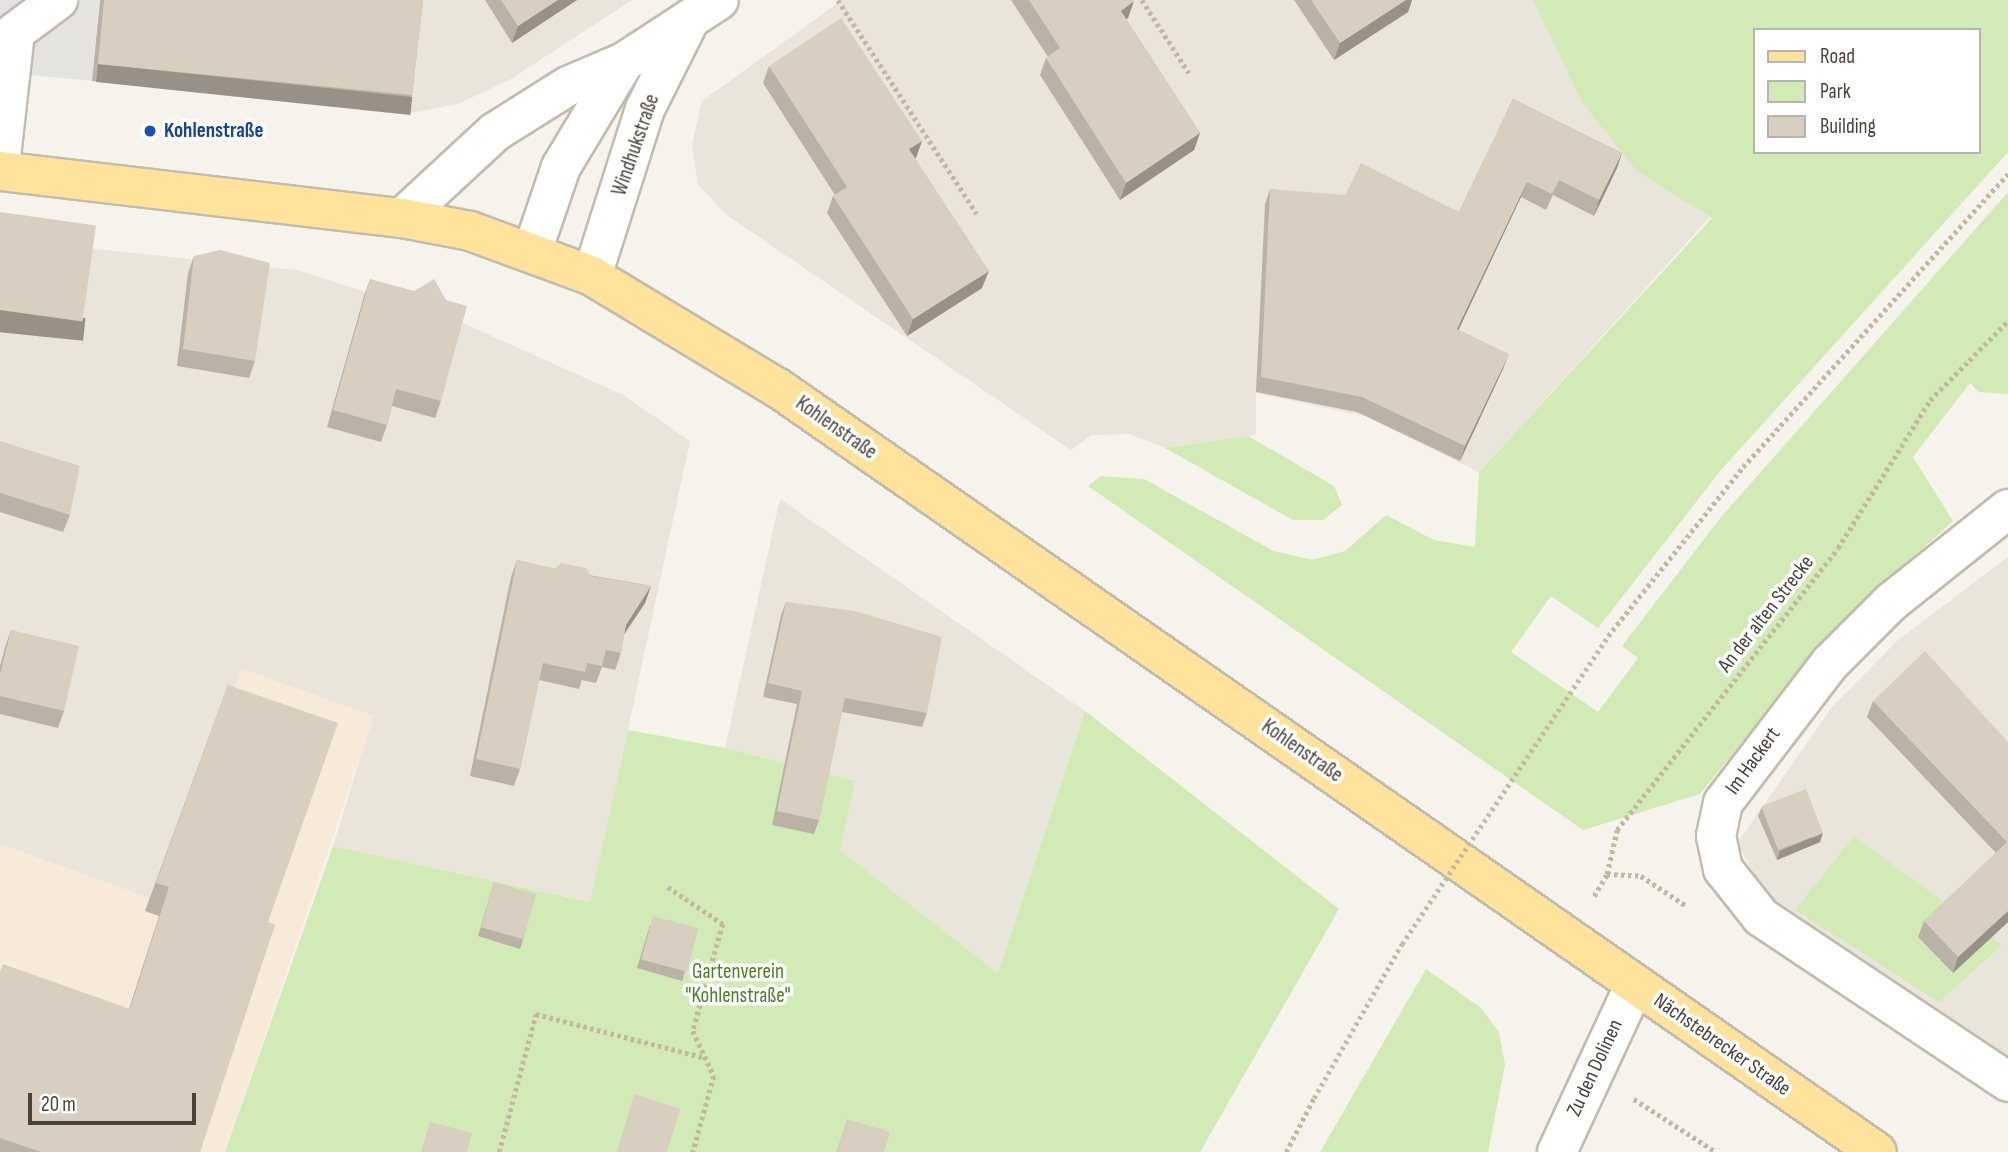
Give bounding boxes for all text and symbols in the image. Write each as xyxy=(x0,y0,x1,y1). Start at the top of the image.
legend xyxy=(1752,28,1980,154)
text: Road xyxy=(1820,44,1855,69)
text: Park xyxy=(1820,79,1851,104)
street label: Windhukstraße xyxy=(607,91,665,199)
text: Building xyxy=(1820,114,1876,139)
place label: Kohlenstraße xyxy=(164,118,263,144)
marker: Kohlenstraße xyxy=(142,123,158,139)
street label: Kohlenstraße xyxy=(791,391,881,465)
street label: An der alten Strecke xyxy=(1713,551,1819,677)
street label: Kohlenstraße xyxy=(1257,714,1347,788)
street label: Im Hackert xyxy=(1720,722,1786,800)
park label: Gartenverein "Kohlenstraße" xyxy=(685,959,791,1009)
street label: Nächstebrecker Straße xyxy=(1649,988,1795,1102)
street label: Zu den Dolinen xyxy=(1562,1016,1628,1120)
scale bar xyxy=(32,1078,200,1122)
text: 20 m xyxy=(41,1092,76,1117)

